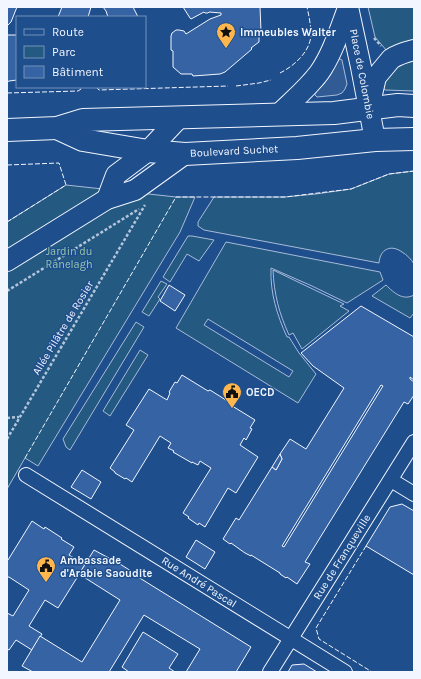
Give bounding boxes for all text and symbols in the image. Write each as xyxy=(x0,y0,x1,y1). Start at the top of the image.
legend xyxy=(16,16,146,88)
place icon: Immeubles Walter xyxy=(215,21,237,49)
text: Route xyxy=(52,25,84,39)
place label: Immeubles Walter xyxy=(240,26,336,39)
street label: Place de Colombie xyxy=(347,28,377,121)
text: Parc xyxy=(52,45,76,59)
text: Bâtiment xyxy=(52,65,104,79)
street label: Boulevard Suchet xyxy=(190,142,278,160)
park label: Jardin du Ranelagh xyxy=(45,245,93,271)
street label: Allée Pilâtre de Rosier xyxy=(30,279,96,377)
public building icon: OECD xyxy=(221,381,243,409)
place label: OECD xyxy=(246,386,274,399)
street label: Rue de Franqueville xyxy=(310,512,374,602)
place label: Ambassade d'Arabie Saoudite xyxy=(60,554,153,580)
street label: Rue André Pascal xyxy=(159,554,239,610)
public building icon: Ambassade d'Arabie Saoudite xyxy=(35,555,57,583)

